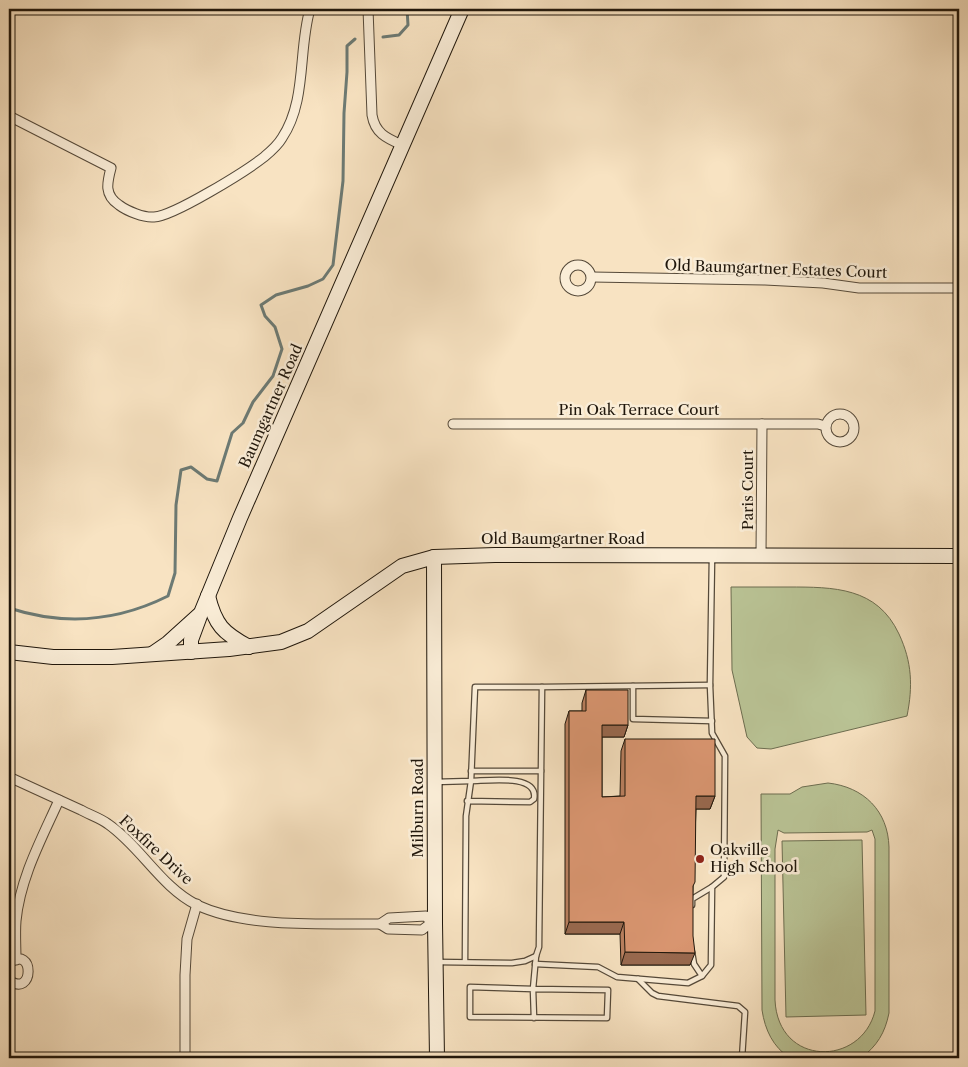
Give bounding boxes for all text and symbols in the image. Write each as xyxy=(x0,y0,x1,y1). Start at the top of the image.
street label: Old Baumgartner Estates Court xyxy=(664,255,888,282)
street label: Baumgartner Road xyxy=(235,341,306,471)
street label: Pin Oak Terrace Court xyxy=(559,400,720,419)
street label: Paris Court xyxy=(738,449,757,530)
street label: Old Baumgartner Road xyxy=(481,529,645,548)
street label: Milburn Road xyxy=(408,758,427,858)
street label: Foxfire Drive xyxy=(116,811,197,888)
place label: Oakville High School xyxy=(710,840,798,876)
marker: Oakville High School xyxy=(694,853,706,865)

